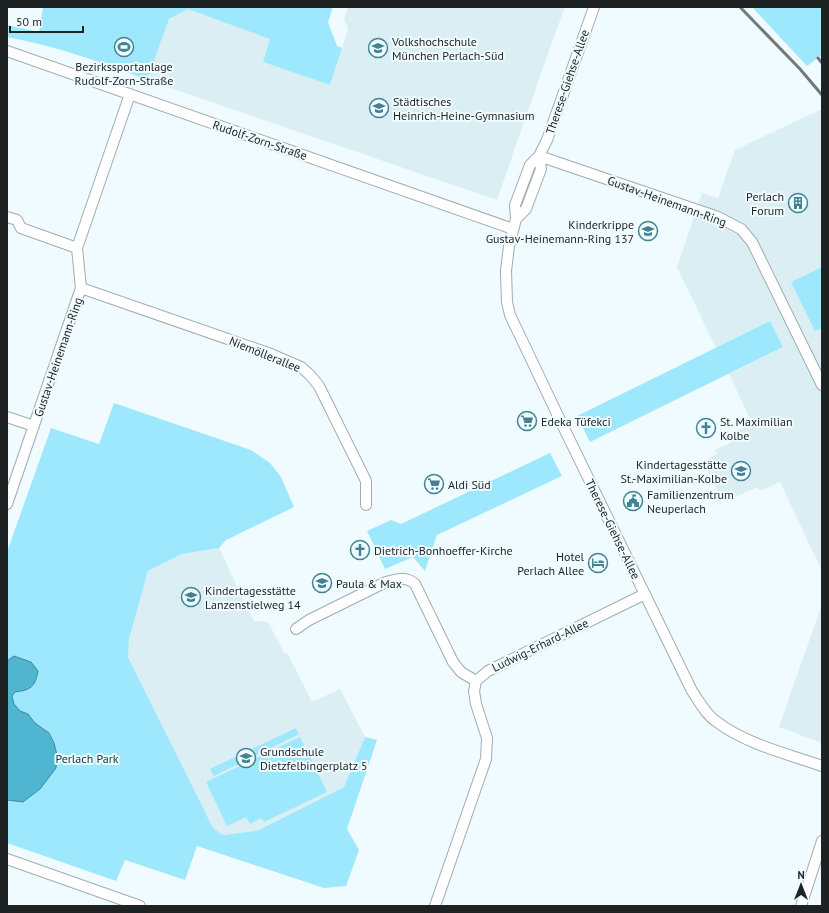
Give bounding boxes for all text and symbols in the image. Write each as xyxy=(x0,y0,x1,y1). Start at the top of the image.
scale bar xyxy=(10,8,83,34)
text: 50 m xyxy=(16,14,42,29)
street label: Therese-Giehse-Allee xyxy=(542,28,592,136)
place label: Volkshochschule München Perlach-Süd xyxy=(391,34,504,63)
sports icon: Bezirkssportanlage Rudolf-Zorn-Straße xyxy=(113,36,135,58)
school or university icon: Volkshochschule München Perlach-Süd xyxy=(367,37,389,59)
place label: Bezirkssportanlage Rudolf-Zorn-Straße xyxy=(75,59,173,88)
place label: Städtisches Heinrich-Heine-Gymnasium xyxy=(393,94,535,123)
school or university icon: Städtisches Heinrich-Heine-Gymnasium xyxy=(368,97,390,119)
street label: Rudolf-Zorn-Straße xyxy=(211,117,309,163)
street label: Gustav-Heinemann-Ring xyxy=(605,172,729,230)
place label: Perlach Forum xyxy=(746,189,784,218)
building icon: Perlach Forum xyxy=(787,192,809,214)
place label: Kinderkrippe Gustav-Heinemann-Ring 137 xyxy=(486,217,634,246)
school or university icon: Kinderkrippe Gustav-Heinemann-Ring 137 xyxy=(637,220,659,242)
street label: Gustav-Heinemann-Ring xyxy=(30,295,86,419)
street label: Niemöllerallee xyxy=(227,333,303,375)
supermarket icon: Edeka Tüfekci xyxy=(516,410,538,432)
place label: Edeka Tüfekci xyxy=(541,414,611,429)
place label: St. Maximilian Kolbe xyxy=(720,414,793,443)
church icon: St. Maximilian Kolbe xyxy=(695,417,717,439)
place label: Kindertagesstätte St.-Maximilian-Kolbe xyxy=(620,457,727,486)
school or university icon: Kindertagesstätte St.-Maximilian-Kolbe xyxy=(730,460,752,482)
supermarket icon: Aldi Süd xyxy=(423,473,445,495)
street label: Therese-Giehse-Allee xyxy=(582,476,644,582)
place label: Aldi Süd xyxy=(448,477,491,492)
place label: Familienzentrum Neuperlach xyxy=(647,487,734,516)
public building icon: Familienzentrum Neuperlach xyxy=(622,490,644,512)
church icon: Dietrich-Bonhoeffer-Kirche xyxy=(349,539,371,561)
place label: Dietrich-Bonhoeffer-Kirche xyxy=(374,543,513,558)
place label: Hotel Perlach Allee xyxy=(517,549,584,578)
hotel icon: Hotel Perlach Allee xyxy=(587,552,609,574)
school or university icon: Paula & Max xyxy=(311,572,333,594)
place label: Paula & Max xyxy=(336,576,402,591)
place label: Kindertagesstätte Lanzenstielweg 14 xyxy=(205,583,301,612)
school or university icon: Kindertagesstätte Lanzenstielweg 14 xyxy=(180,586,202,608)
street label: Ludwig-Erhard-Allee xyxy=(489,615,591,675)
place label: Grundschule Dietzfelbingerplatz 5 xyxy=(260,744,368,773)
school or university icon: Grundschule Dietzfelbingerplatz 5 xyxy=(235,747,257,769)
park label: Perlach Park xyxy=(55,751,119,766)
north arrow xyxy=(781,865,821,905)
text: N xyxy=(797,868,805,882)

